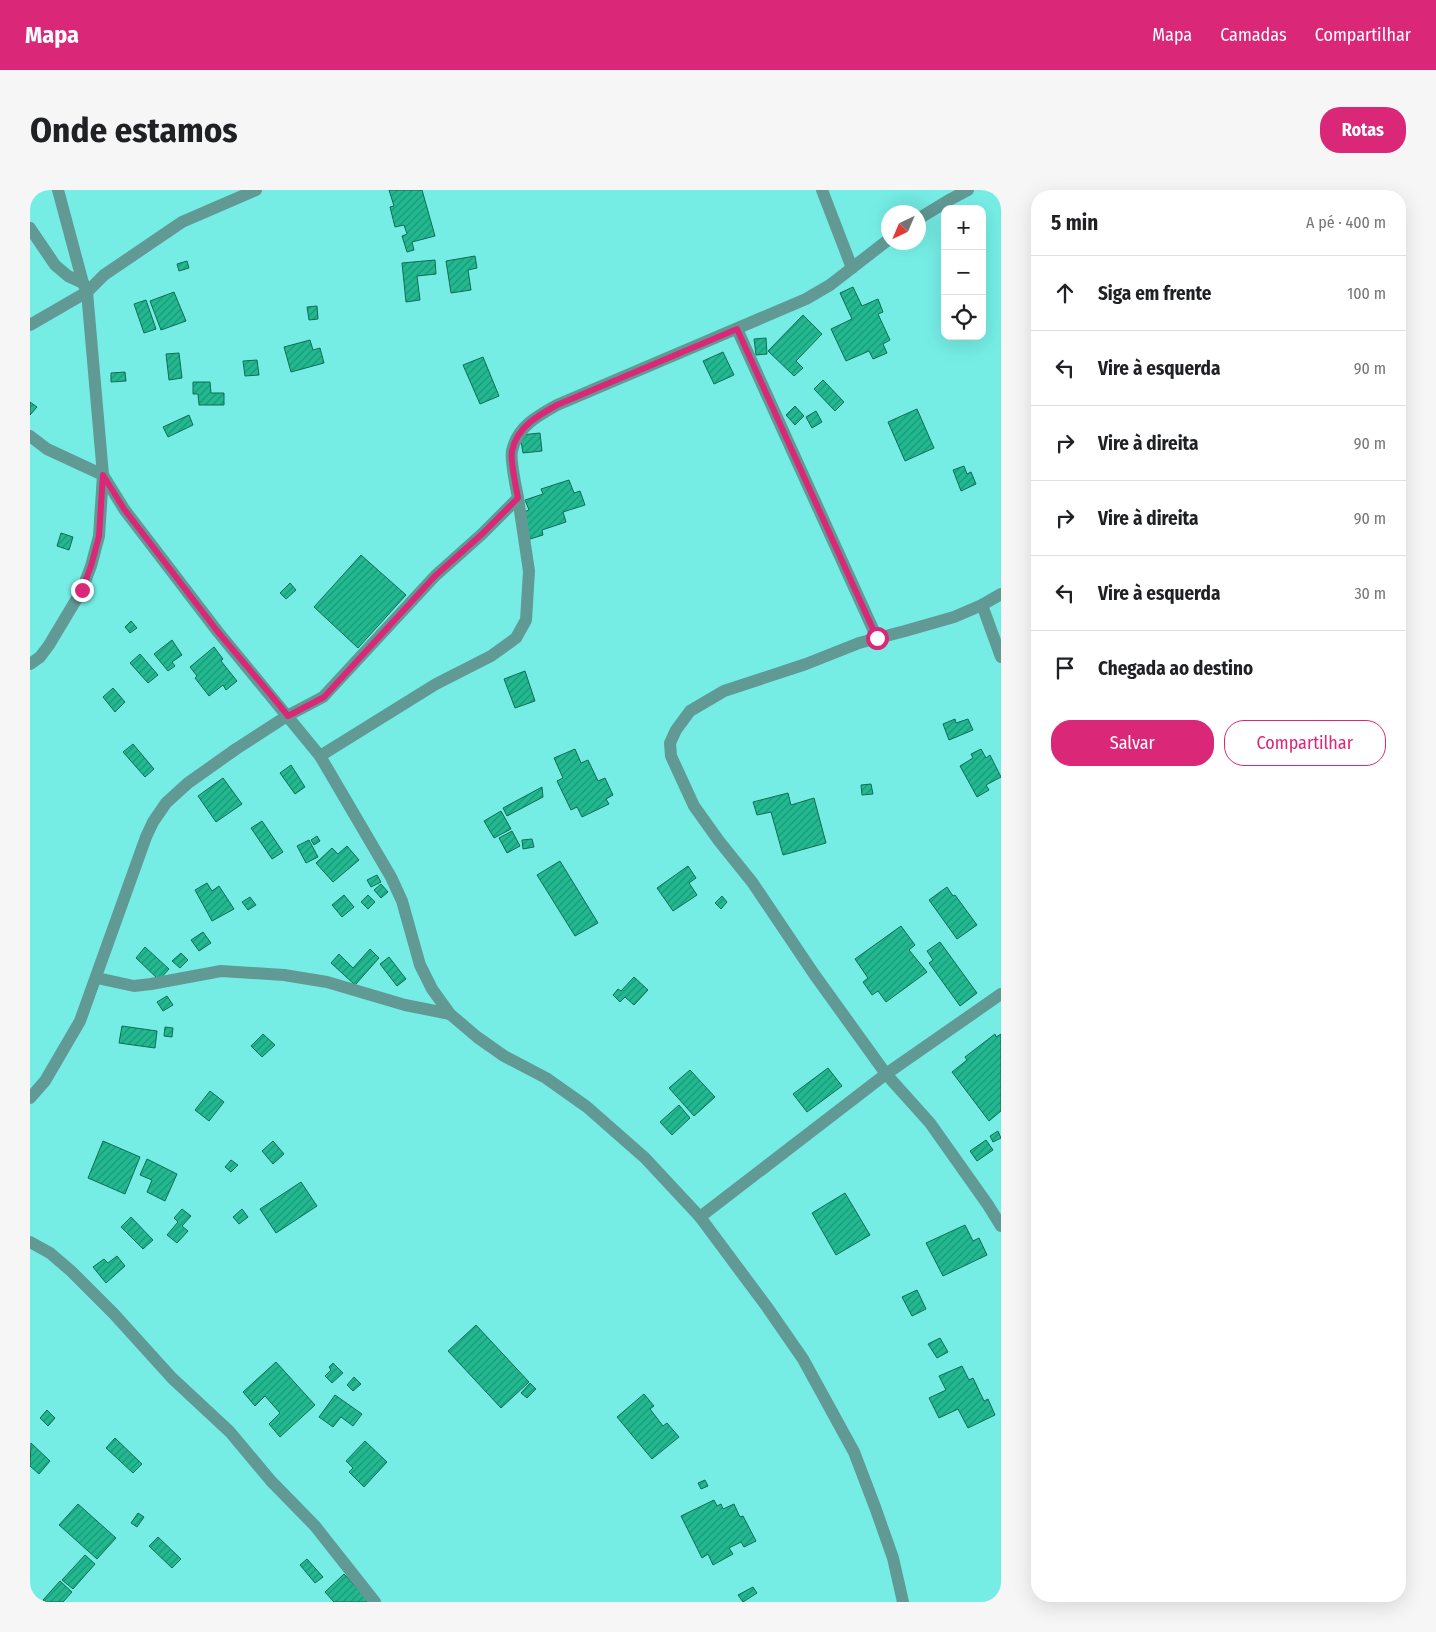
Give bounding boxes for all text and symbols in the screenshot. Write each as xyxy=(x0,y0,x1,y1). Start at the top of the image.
text: Mapa xyxy=(25,21,79,49)
text: Mapa xyxy=(1152,24,1192,46)
text: Camadas xyxy=(1220,24,1287,46)
text: Compartilhar xyxy=(1315,24,1411,46)
button: Rotas xyxy=(1320,107,1406,153)
text: Onde estamos xyxy=(30,109,238,151)
north arrow xyxy=(881,205,926,250)
map controls xyxy=(941,205,986,340)
button: + xyxy=(941,205,986,250)
text: 5 min xyxy=(1051,210,1098,236)
text: A pé · 400 m xyxy=(1306,213,1386,232)
button: − xyxy=(941,250,986,295)
icon: ahead xyxy=(1051,279,1079,307)
text: Siga em frente xyxy=(1098,282,1212,305)
text: 100 m xyxy=(1347,284,1386,303)
button: locate xyxy=(941,295,986,340)
icon: left xyxy=(1051,354,1079,382)
text: Vire à esquerda xyxy=(1098,357,1220,380)
text: 90 m xyxy=(1354,359,1386,378)
icon: right xyxy=(1051,429,1079,457)
text: Vire à direita xyxy=(1098,432,1199,455)
text: 90 m xyxy=(1354,434,1386,453)
icon: right xyxy=(1051,504,1079,532)
text: Vire à direita xyxy=(1098,507,1199,530)
text: 90 m xyxy=(1354,509,1386,528)
route end xyxy=(71,579,94,602)
icon: left xyxy=(1051,579,1079,607)
text: Vire à esquerda xyxy=(1098,582,1220,605)
text: 30 m xyxy=(1354,584,1386,603)
route start xyxy=(866,627,889,650)
icon: arrive xyxy=(1051,654,1079,682)
text: Chegada ao destino xyxy=(1098,657,1253,680)
button: Salvar xyxy=(1051,720,1214,766)
button: Compartilhar xyxy=(1224,720,1386,766)

